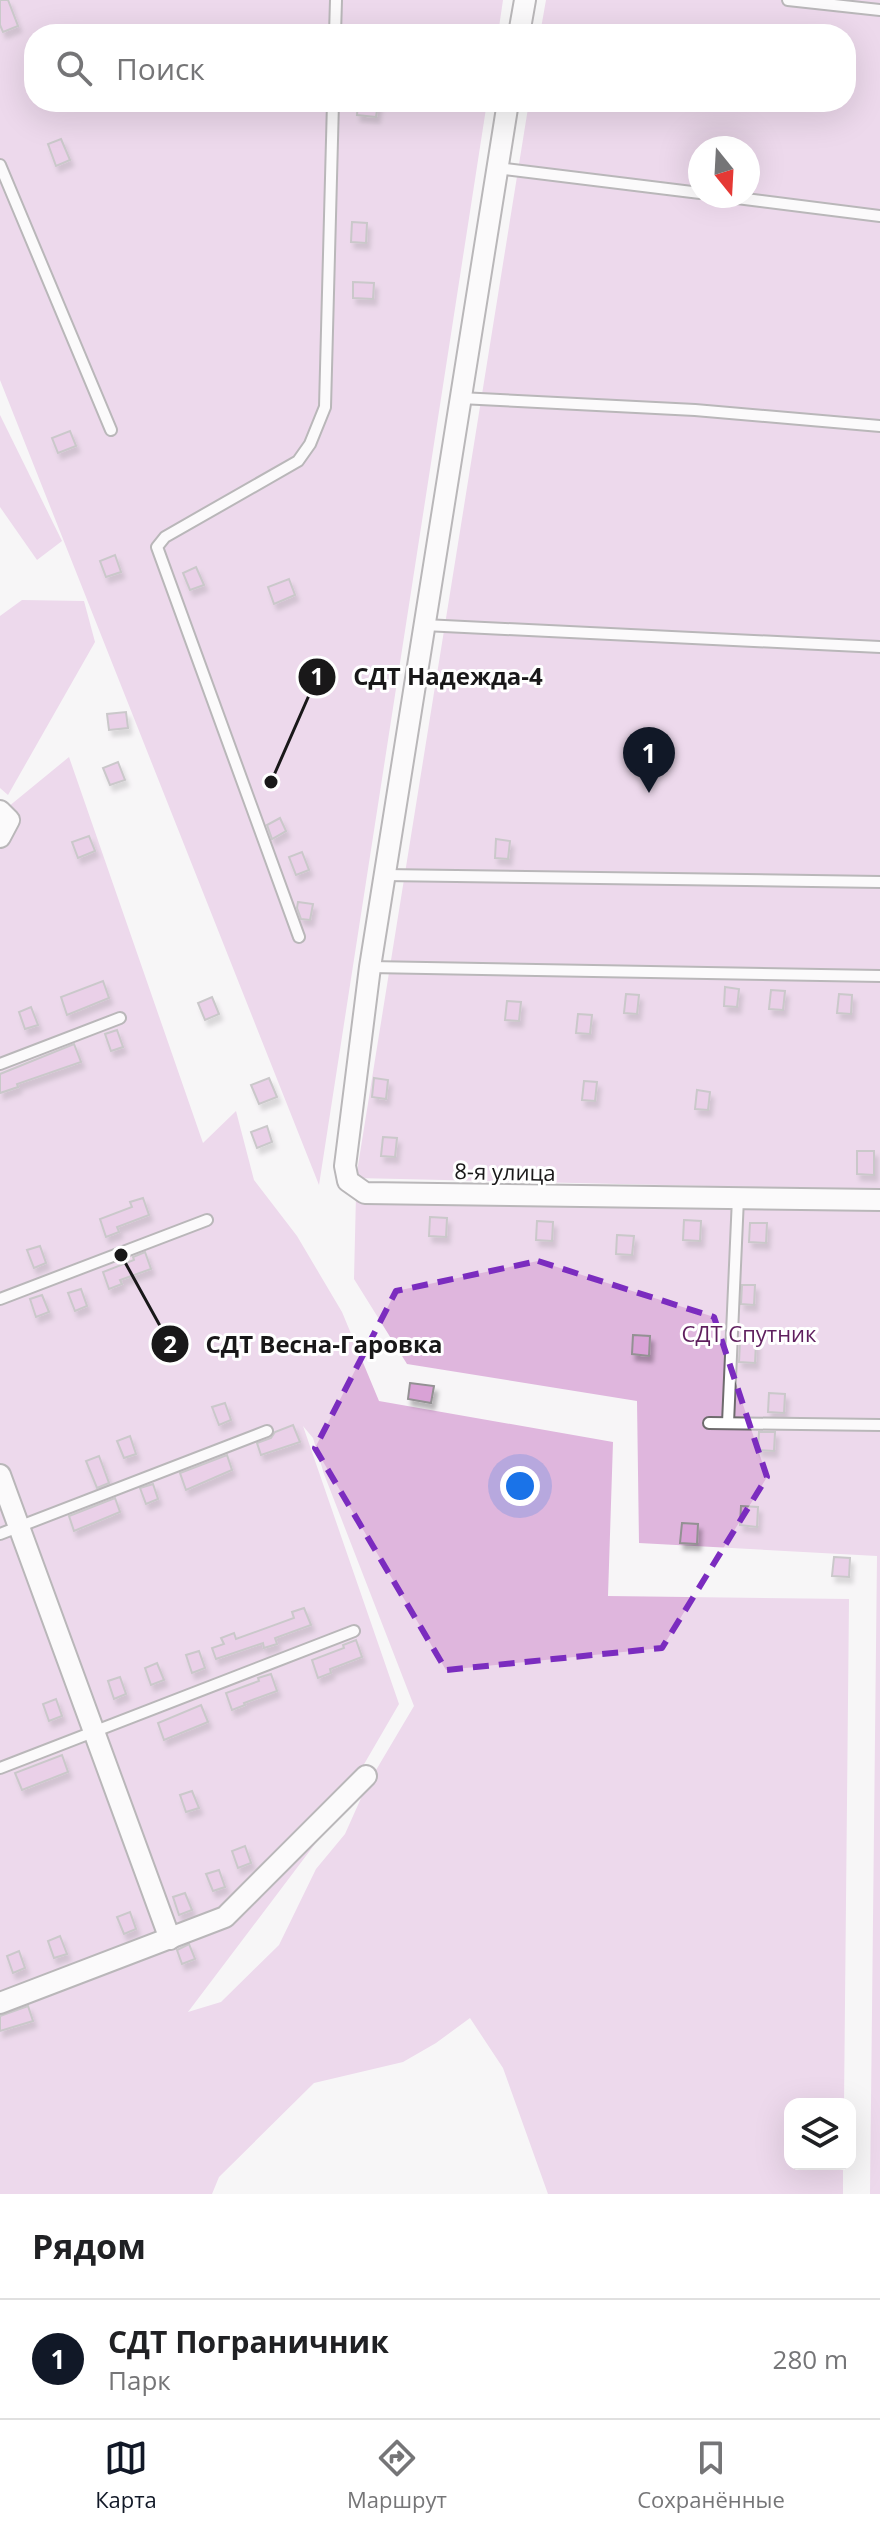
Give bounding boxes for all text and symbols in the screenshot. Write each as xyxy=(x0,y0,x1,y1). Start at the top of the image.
search box xyxy=(24,24,856,112)
icon: search xyxy=(52,46,96,90)
text: Поиск xyxy=(116,48,205,89)
north arrow xyxy=(688,136,760,208)
callout: СДТ Надежда-4 xyxy=(297,653,559,701)
text: 1 xyxy=(310,659,324,692)
text: СДТ Надежда-4 xyxy=(353,659,543,692)
pin: 1 xyxy=(623,727,675,793)
street label: 8-я улица xyxy=(454,1155,556,1187)
park label: СДТ Спутник xyxy=(682,1318,817,1348)
callout: СДТ Весна-Гаровка xyxy=(150,1320,459,1368)
text: 2 xyxy=(163,1327,177,1360)
text: СДТ Весна-Гаровка xyxy=(206,1327,442,1360)
your location xyxy=(500,1466,540,1506)
map controls xyxy=(784,2098,856,2170)
button: layers xyxy=(784,2098,856,2170)
text: Рядом xyxy=(32,2223,146,2269)
text: СДТ Пограничник xyxy=(108,2321,389,2362)
text: 1 xyxy=(51,2341,65,2377)
text: 280 m xyxy=(773,2341,848,2377)
text: Парк xyxy=(108,2362,171,2398)
tab: Карта xyxy=(95,2436,157,2514)
tab: Маршрут xyxy=(347,2436,447,2514)
tab: Сохранённые xyxy=(637,2436,785,2514)

